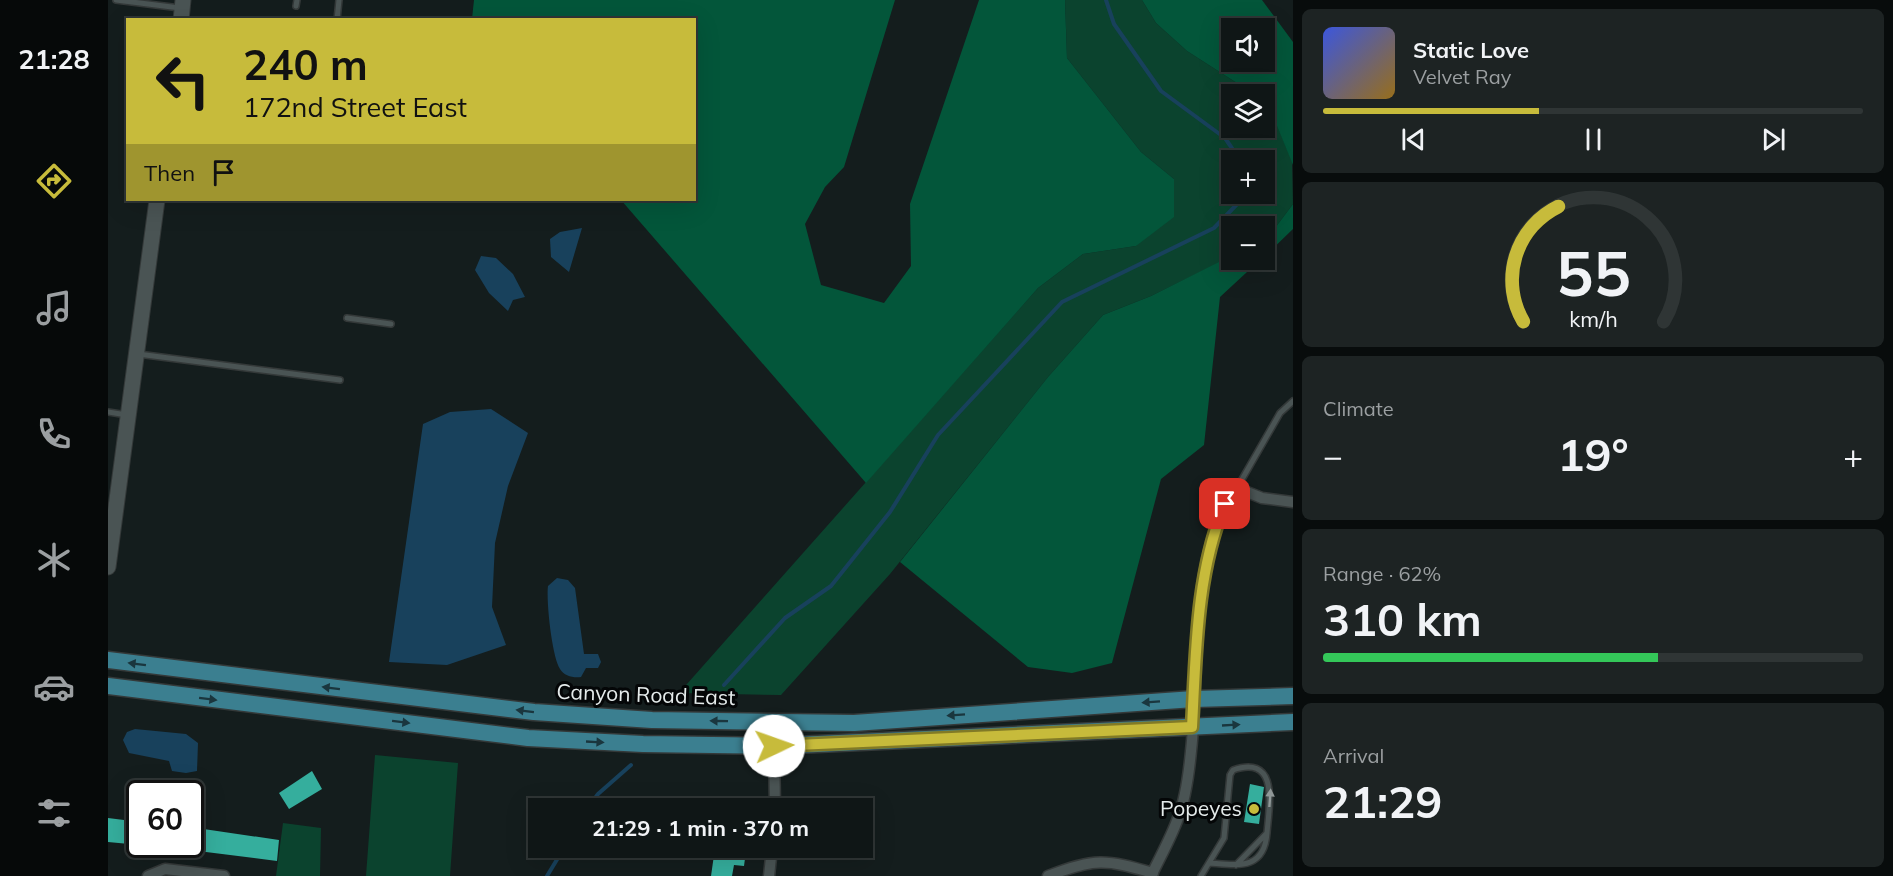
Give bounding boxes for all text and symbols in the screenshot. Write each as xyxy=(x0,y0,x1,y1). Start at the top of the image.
map controls xyxy=(1221,18,1275,270)
button: sound xyxy=(1221,18,1275,72)
text: Static Love xyxy=(1413,36,1529,64)
text: 240 m xyxy=(243,38,368,91)
text: 21:28 xyxy=(18,42,90,76)
icon: left xyxy=(144,42,222,120)
text: Velvet Ray xyxy=(1413,64,1511,89)
button: layers xyxy=(1221,84,1275,138)
text: 172nd Street East xyxy=(243,90,467,124)
icon: previous xyxy=(1397,123,1430,156)
icon: pause xyxy=(1577,123,1610,156)
icon: next xyxy=(1757,123,1790,156)
button: + xyxy=(1221,150,1275,204)
icon: arrive xyxy=(207,156,240,189)
text: Then xyxy=(144,159,195,187)
icon: directions xyxy=(33,160,75,202)
button: − xyxy=(1221,216,1275,270)
text: 55 xyxy=(1556,233,1630,312)
icon: music xyxy=(33,287,75,329)
text: km/h xyxy=(1569,305,1617,332)
text: Climate xyxy=(1323,396,1394,421)
icon: phone xyxy=(33,413,75,455)
text: 19° xyxy=(1557,426,1629,482)
text: − xyxy=(1323,435,1343,476)
text: + xyxy=(1843,435,1863,476)
pin xyxy=(1199,478,1250,529)
icon: arrive xyxy=(1208,487,1241,520)
icon: climate xyxy=(33,539,75,581)
text: Range · 62% xyxy=(1323,561,1441,586)
text: 310 km xyxy=(1323,591,1482,647)
one-way arrow xyxy=(128,659,147,669)
icon: car xyxy=(33,666,75,708)
street label: Canyon Road East xyxy=(556,678,736,710)
one-way arrow xyxy=(321,683,340,692)
one-way arrow xyxy=(198,694,217,703)
one-way arrow xyxy=(1141,697,1160,707)
one-way arrow xyxy=(515,706,534,716)
one-way arrow xyxy=(947,710,966,720)
position arrow xyxy=(742,714,806,778)
one-way arrow xyxy=(710,716,729,726)
one-way arrow xyxy=(392,718,411,727)
one-way arrow xyxy=(1221,721,1240,730)
one-way arrow xyxy=(586,737,605,746)
text: Arrival xyxy=(1323,743,1384,768)
text: 21:29 xyxy=(1323,773,1442,829)
speed limit sign: 60 xyxy=(126,780,204,858)
one-way arrow xyxy=(1265,789,1274,808)
icon: filters xyxy=(33,792,75,834)
place label: Popeyes xyxy=(1160,795,1242,821)
marker: Popeyes xyxy=(1247,802,1261,816)
text: 21:29 · 1 min · 370 m xyxy=(592,814,809,842)

